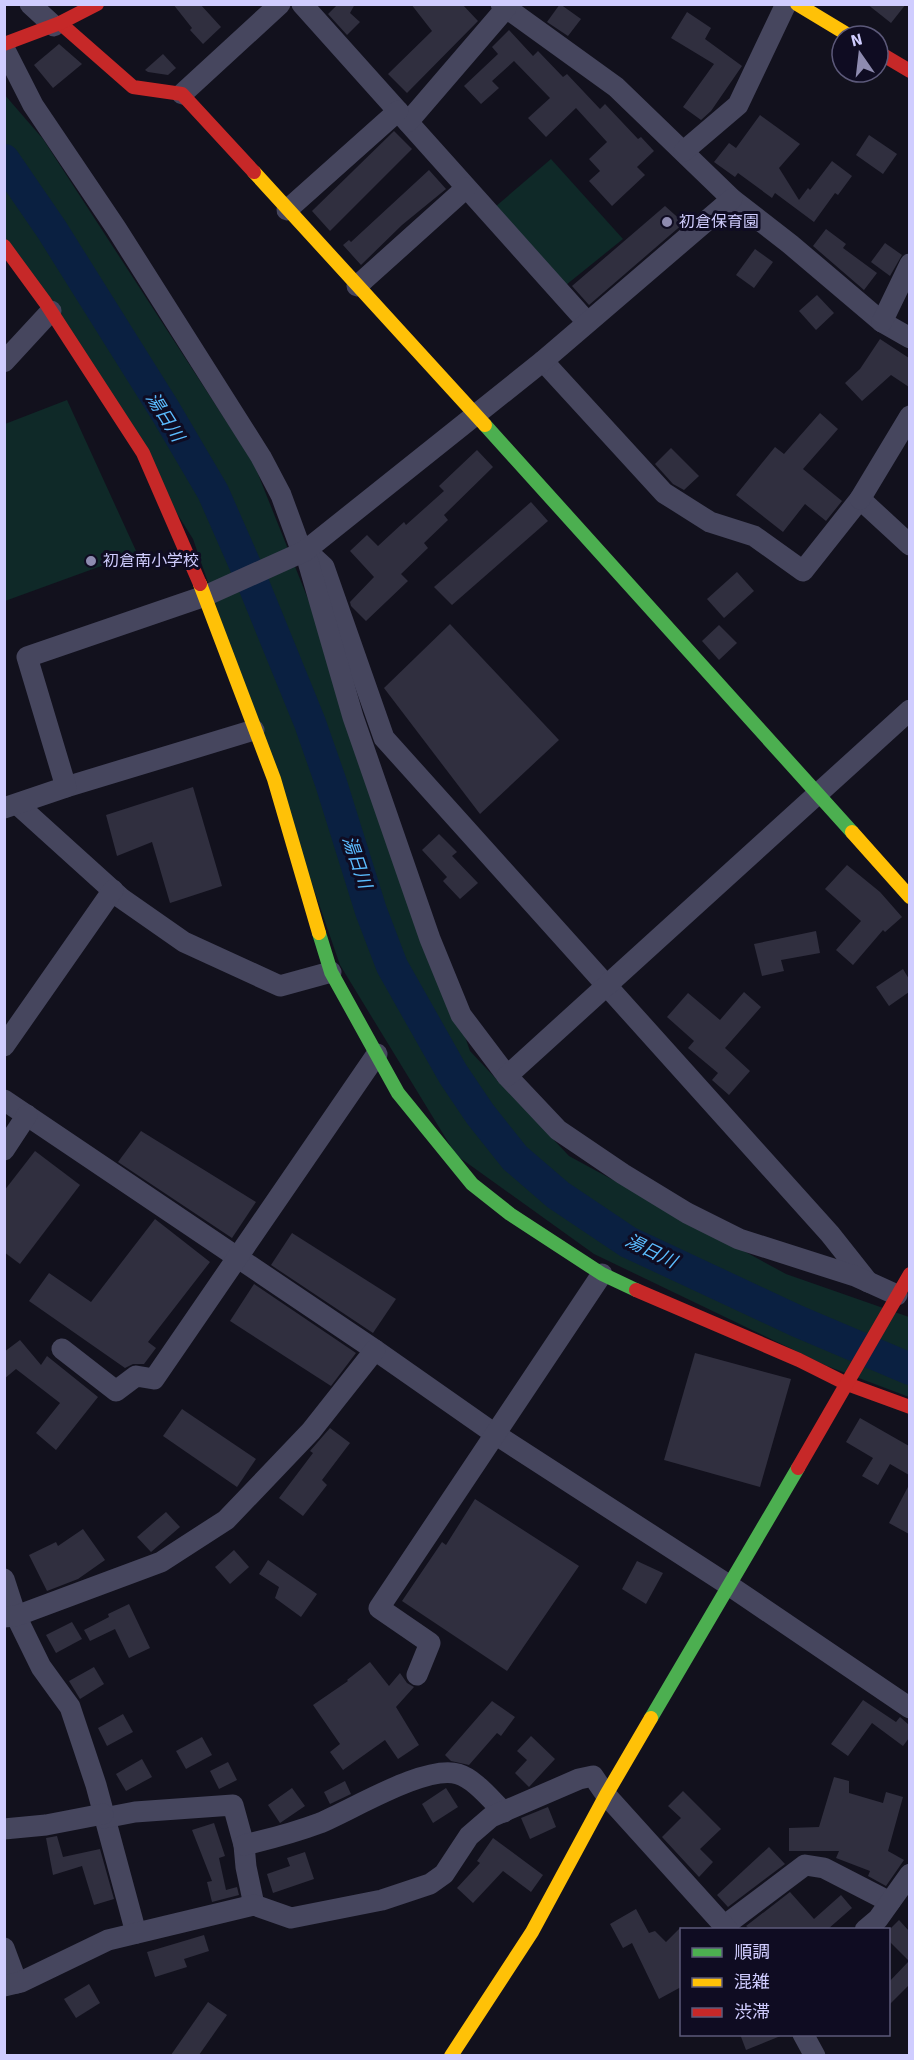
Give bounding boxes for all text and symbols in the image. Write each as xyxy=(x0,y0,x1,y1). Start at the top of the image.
north arrow xyxy=(830,24,890,84)
text: N xyxy=(849,29,864,51)
place label: 初倉保育園 xyxy=(679,212,759,232)
marker: 初倉保育園 xyxy=(660,215,674,229)
water label: 湯日川 xyxy=(141,388,190,447)
place label: 初倉南小学校 xyxy=(103,551,199,571)
marker: 初倉南小学校 xyxy=(84,554,98,568)
water label: 湯日川 xyxy=(338,833,377,893)
water label: 湯日川 xyxy=(622,1229,682,1274)
legend xyxy=(680,1928,890,2036)
text: 順調 xyxy=(734,1941,770,1963)
text: 混雑 xyxy=(734,1971,770,1993)
text: 渋滞 xyxy=(734,2001,770,2023)

